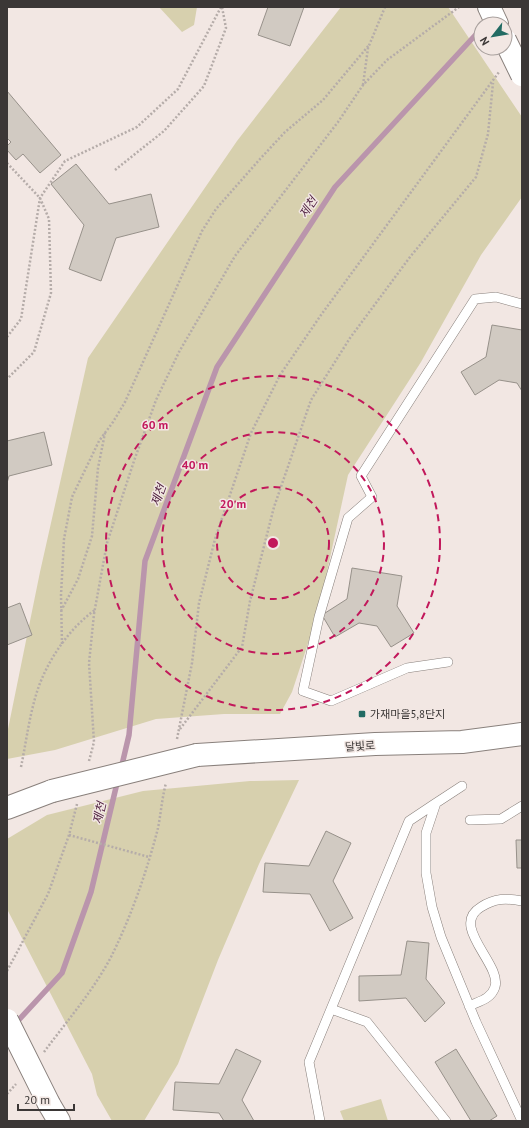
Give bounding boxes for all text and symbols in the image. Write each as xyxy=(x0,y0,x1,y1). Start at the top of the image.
north arrow xyxy=(473,16,513,56)
text: N xyxy=(477,34,492,48)
water label: 제천 xyxy=(296,192,321,220)
text: 60 m xyxy=(142,417,168,432)
text: 40 m xyxy=(182,457,208,472)
water label: 제천 xyxy=(147,480,169,508)
text: 20 m xyxy=(220,496,246,511)
centre of rings xyxy=(266,536,280,550)
place label: 가재마을5,8단지 xyxy=(370,707,445,721)
marker: 가재마을5,8단지 xyxy=(357,709,367,719)
street label: 달빛로 xyxy=(344,738,376,754)
water label: 제천 xyxy=(89,799,109,825)
scale bar xyxy=(18,1086,74,1112)
text: 20 m xyxy=(24,1092,50,1107)

